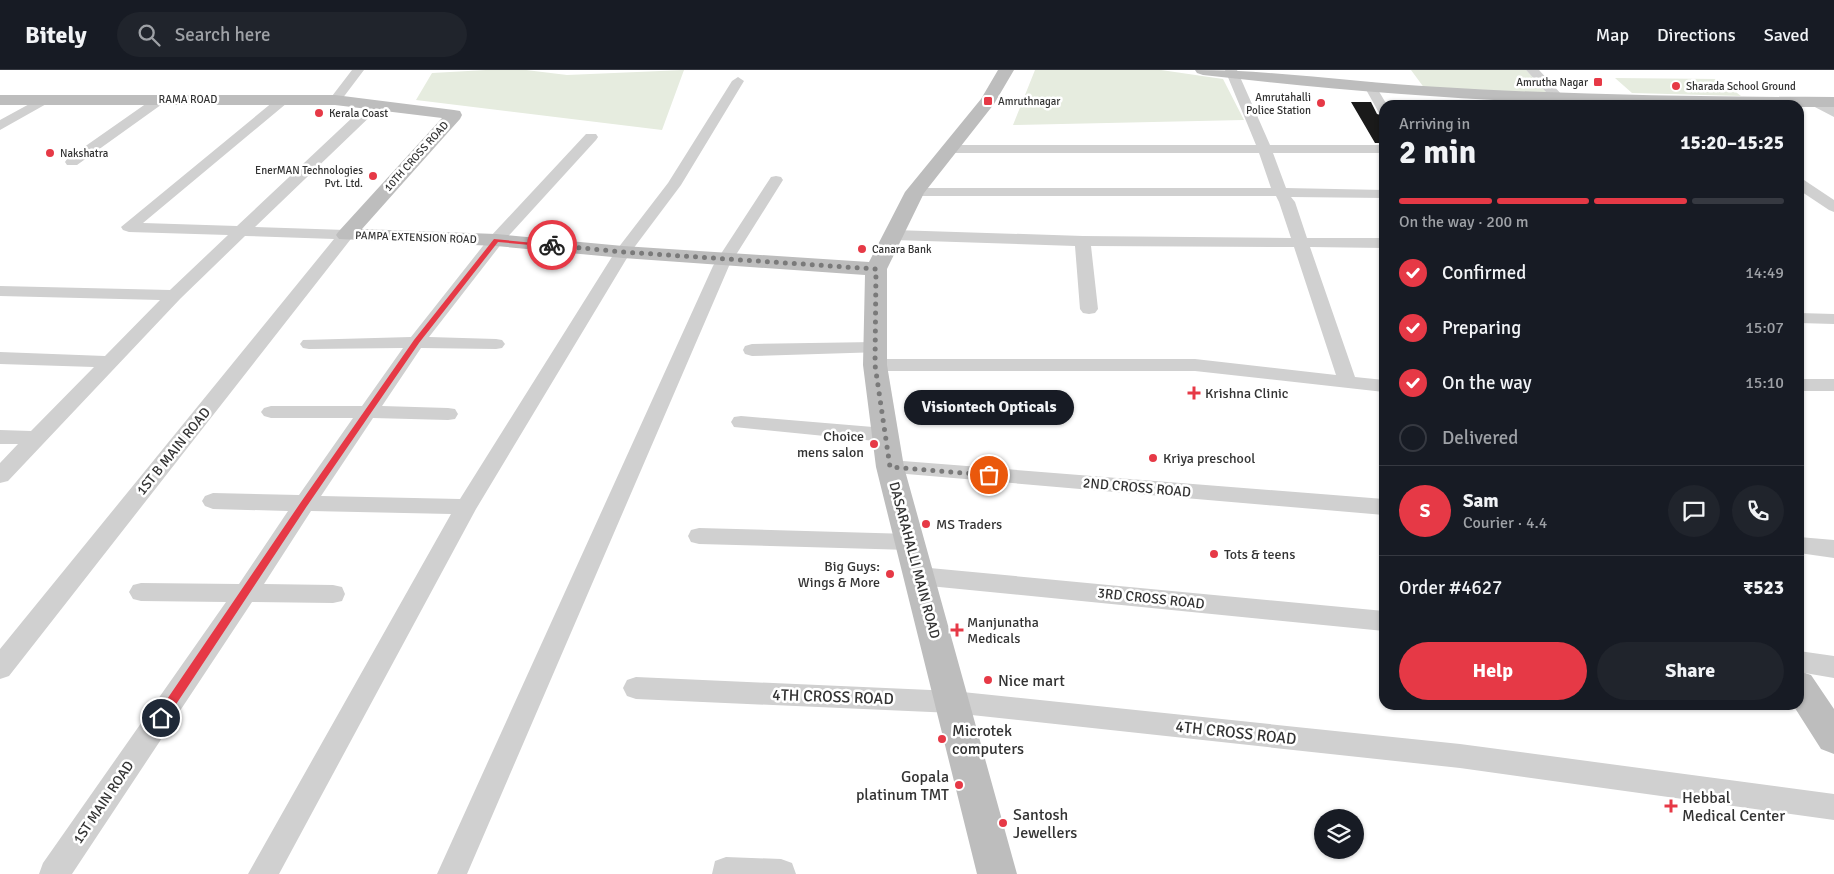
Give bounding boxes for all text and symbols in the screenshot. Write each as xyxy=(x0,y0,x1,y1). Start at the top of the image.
search box xyxy=(117,12,467,57)
text: Bitely xyxy=(25,20,87,50)
icon: search xyxy=(135,21,163,49)
text: Search here xyxy=(175,23,270,47)
text: Map xyxy=(1596,24,1629,46)
text: Directions xyxy=(1657,24,1736,46)
text: Saved xyxy=(1764,24,1809,46)
place label: Amrutha Nagar xyxy=(1516,76,1588,89)
marker: Amrutha Nagar xyxy=(1592,76,1604,88)
marker: Sharada School Ground xyxy=(1670,80,1682,92)
place label: Sharada School Ground xyxy=(1686,80,1796,93)
place label: Amrutahalli Police Station xyxy=(1246,91,1311,117)
street label: RAMA ROAD xyxy=(159,93,217,106)
marker: Amruthnagar xyxy=(982,95,994,107)
place label: Amruthnagar xyxy=(998,95,1060,108)
marker: Amrutahalli Police Station xyxy=(1315,97,1327,109)
marker: Kerala Coast xyxy=(313,107,325,119)
place label: Kerala Coast xyxy=(329,107,388,120)
text: Arriving in xyxy=(1399,114,1470,134)
street label: 10TH CROSS ROAD xyxy=(382,119,451,194)
text: 15:20–15:25 xyxy=(1680,131,1784,155)
text: 2 min xyxy=(1399,133,1476,172)
marker: Nakshatra xyxy=(44,147,56,159)
place label: Nakshatra xyxy=(60,147,109,160)
place label: EnerMAN Technologies Pvt. Ltd. xyxy=(255,164,363,190)
marker: EnerMAN Technologies Pvt. Ltd. xyxy=(367,170,379,182)
text: On the way · 200 m xyxy=(1399,212,1529,232)
courier xyxy=(527,220,577,270)
street label: PAMPA EXTENSION ROAD xyxy=(355,229,477,246)
icon: bike xyxy=(538,231,566,259)
marker: Canara Bank xyxy=(856,243,868,255)
place label: Canara Bank xyxy=(872,243,932,256)
icon: check xyxy=(1399,259,1427,287)
text: Confirmed xyxy=(1442,261,1526,285)
text: 14:49 xyxy=(1745,263,1784,283)
icon: check xyxy=(1399,314,1427,342)
text: Preparing xyxy=(1442,316,1521,340)
text: 15:07 xyxy=(1745,318,1784,338)
icon: check xyxy=(1399,369,1427,397)
text: On the way xyxy=(1442,371,1532,395)
text: 15:10 xyxy=(1745,373,1784,393)
place label: Krishna Clinic xyxy=(1205,385,1289,402)
marker: Krishna Clinic xyxy=(1187,386,1201,400)
callout: Visiontech Opticals xyxy=(904,390,1074,425)
text: Visiontech Opticals xyxy=(921,397,1057,417)
street label: 1ST B MAIN ROAD xyxy=(133,404,214,499)
text: Delivered xyxy=(1442,426,1518,450)
place label: Choice mens salon xyxy=(797,428,864,461)
marker: Choice mens salon xyxy=(868,438,880,450)
place label: Kriya preschool xyxy=(1163,450,1255,467)
marker: Kriya preschool xyxy=(1147,452,1159,464)
pin xyxy=(968,454,1010,496)
icon: bag xyxy=(975,461,1003,489)
street label: 2ND CROSS ROAD xyxy=(1082,474,1192,501)
street label: DASARAHALLI MAIN ROAD xyxy=(885,480,944,640)
button: chat xyxy=(1668,485,1720,537)
button: phone xyxy=(1732,485,1784,537)
text: Sam xyxy=(1463,489,1499,513)
text: S xyxy=(1420,499,1430,523)
text: Courier · 4.4 xyxy=(1463,513,1547,533)
place label: MS Traders xyxy=(936,516,1002,533)
marker: MS Traders xyxy=(920,518,932,530)
place label: Tots & teens xyxy=(1224,546,1295,563)
marker: Tots & teens xyxy=(1208,548,1220,560)
place label: Big Guys: Wings & More xyxy=(798,558,880,591)
marker: Big Guys: Wings & More xyxy=(884,568,896,580)
text: Order #4627 xyxy=(1399,576,1502,600)
text: ₹523 xyxy=(1743,576,1784,600)
street label: 3RD CROSS ROAD xyxy=(1097,584,1205,613)
place label: Manjunatha Medicals xyxy=(967,614,1039,647)
marker: Manjunatha Medicals xyxy=(951,624,963,636)
button: Help xyxy=(1399,642,1587,700)
button: Share xyxy=(1597,642,1784,700)
place label: Nice mart xyxy=(998,671,1065,691)
marker: Nice mart xyxy=(982,674,994,686)
street label: 4TH CROSS ROAD xyxy=(772,685,894,709)
pin xyxy=(140,697,182,739)
icon: home xyxy=(147,704,175,732)
street label: 4TH CROSS ROAD xyxy=(1174,717,1297,749)
place label: Microtek computers xyxy=(952,721,1024,759)
marker: Microtek computers xyxy=(936,733,948,745)
street label: 1ST MAIN ROAD xyxy=(69,758,137,847)
place label: Gopala platinum TMT xyxy=(856,767,949,805)
marker: Gopala platinum TMT xyxy=(953,779,965,791)
place label: Hebbal Medical Center xyxy=(1682,788,1785,826)
marker: Hebbal Medical Center xyxy=(1664,799,1678,813)
place label: Santosh Jewellers xyxy=(1013,805,1077,843)
map controls xyxy=(1314,809,1364,859)
button: layers xyxy=(1314,809,1364,859)
marker: Santosh Jewellers xyxy=(997,817,1009,829)

